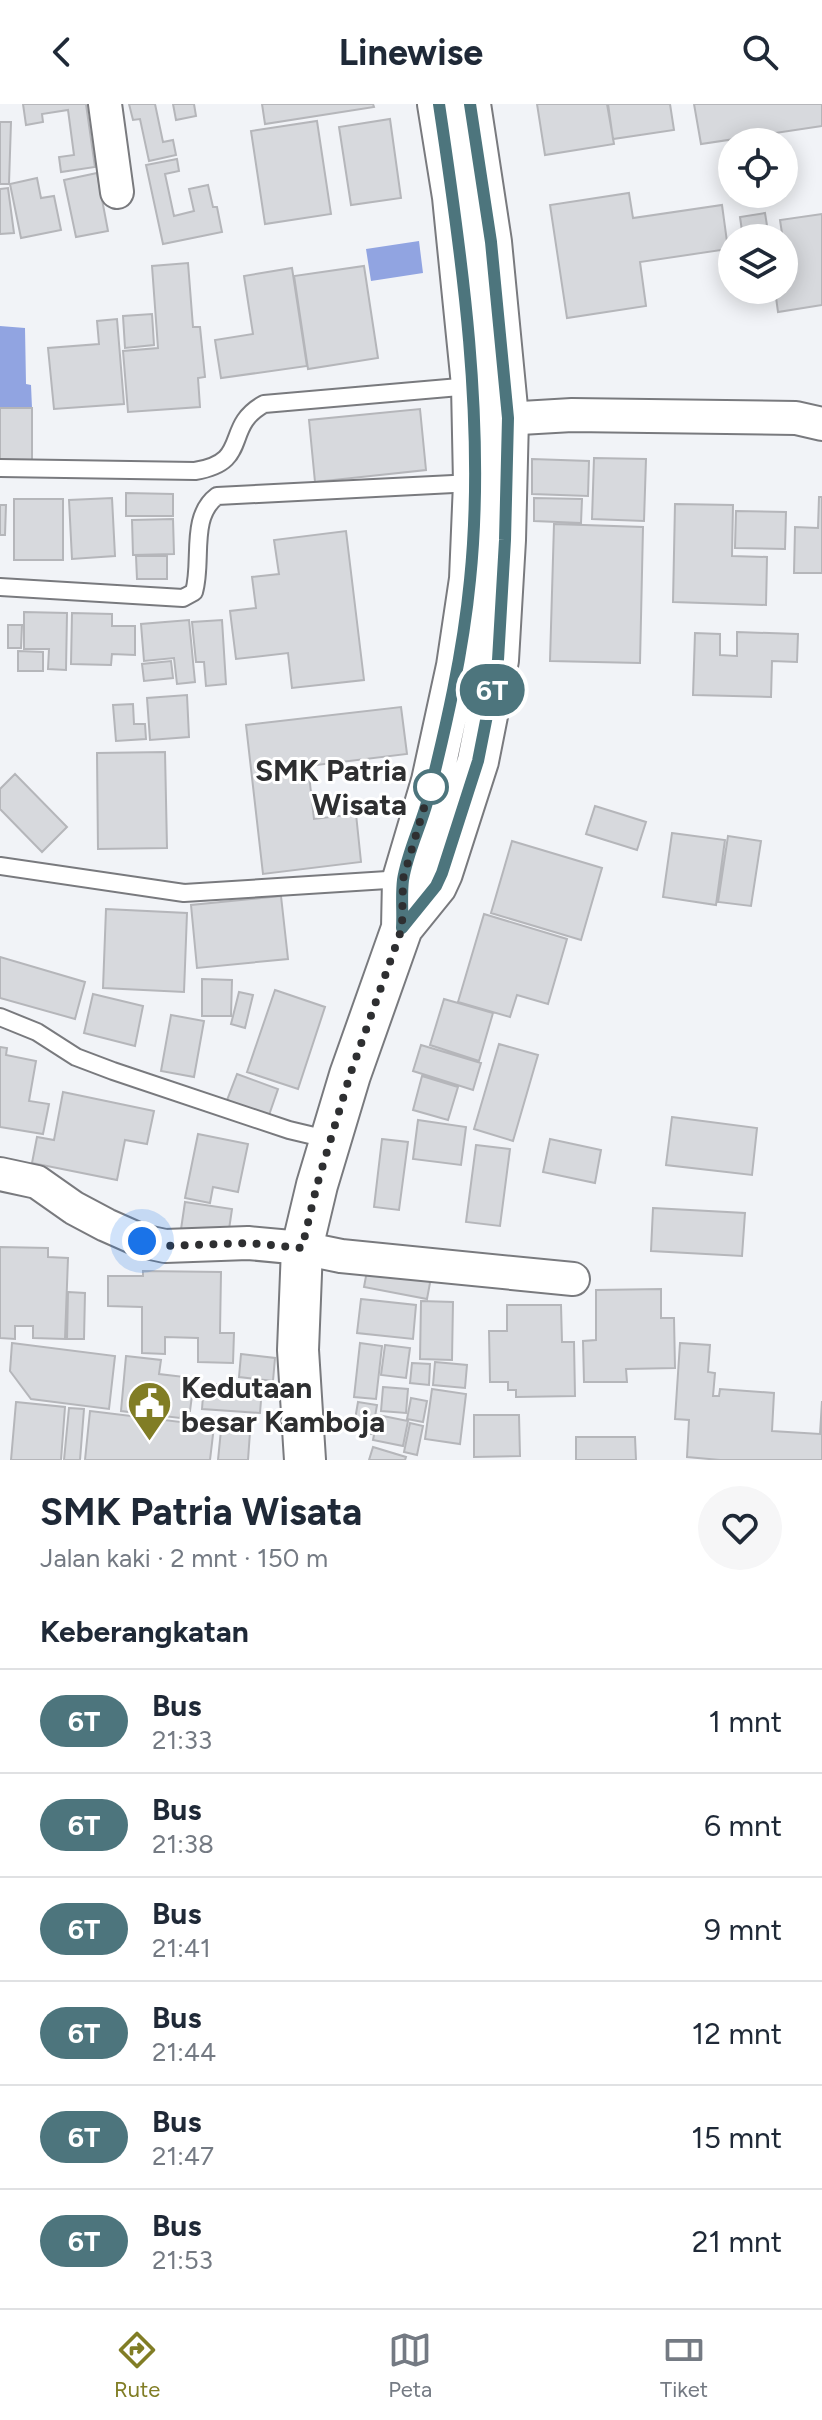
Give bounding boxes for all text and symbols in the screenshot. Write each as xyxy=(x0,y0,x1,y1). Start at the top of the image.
icon: back xyxy=(40,30,84,74)
icon: search xyxy=(738,30,782,74)
text: Linewise xyxy=(339,31,483,74)
map controls xyxy=(718,128,798,304)
button: locate xyxy=(718,128,798,208)
button: layers xyxy=(718,224,798,304)
line badge: 6T xyxy=(456,664,528,716)
text: 6T xyxy=(476,673,508,707)
place label: SMK Patria Wisata xyxy=(255,752,407,823)
marker: SMK Patria Wisata xyxy=(414,770,448,804)
your location xyxy=(122,1221,162,1261)
place label: Kedutaan besar Kamboja xyxy=(181,1369,385,1440)
public building icon: Kedutaan besar Kamboja xyxy=(126,1380,174,1443)
button: heart xyxy=(698,1486,782,1570)
text: SMK Patria Wisata xyxy=(40,1489,362,1535)
text: Jalan kaki · 2 mnt · 150 m xyxy=(40,1542,328,1574)
text: Keberangkatan xyxy=(40,1613,249,1650)
text: Bus xyxy=(152,1687,201,1724)
text: 1 mnt xyxy=(709,1703,782,1740)
text: 6T xyxy=(68,1704,100,1738)
text: 21:33 xyxy=(152,1724,212,1756)
text: Bus xyxy=(152,1791,201,1828)
text: 6 mnt xyxy=(704,1807,782,1844)
text: 6T xyxy=(68,1808,100,1842)
text: 21:38 xyxy=(152,1828,214,1860)
text: Bus xyxy=(152,1895,201,1932)
text: 9 mnt xyxy=(704,1911,782,1948)
text: 6T xyxy=(68,1912,100,1946)
text: 21:41 xyxy=(152,1932,211,1964)
text: Bus xyxy=(152,1999,201,2036)
text: 12 mnt xyxy=(692,2015,782,2052)
text: 6T xyxy=(68,2016,100,2050)
text: 21:44 xyxy=(152,2036,216,2068)
text: Bus xyxy=(152,2103,201,2140)
text: 15 mnt xyxy=(691,2119,782,2156)
text: 6T xyxy=(68,2120,100,2154)
text: 21:47 xyxy=(152,2140,214,2172)
text: Bus xyxy=(152,2207,201,2244)
text: 21 mnt xyxy=(692,2223,782,2260)
text: 6T xyxy=(68,2224,100,2258)
text: 21:53 xyxy=(152,2244,213,2276)
tab: Rute xyxy=(114,2328,160,2403)
tab: Peta xyxy=(388,2328,432,2403)
tab: Tiket xyxy=(660,2328,708,2403)

